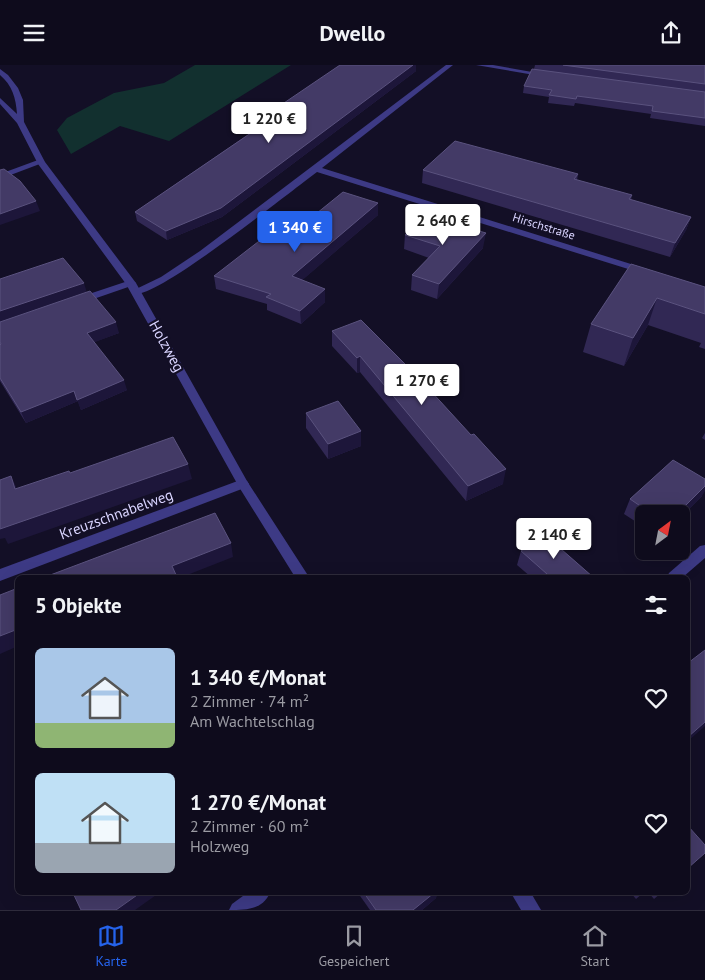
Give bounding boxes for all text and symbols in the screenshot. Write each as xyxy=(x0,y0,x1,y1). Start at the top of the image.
icon: menu xyxy=(20,19,48,47)
text: Dwello xyxy=(320,19,385,47)
icon: share xyxy=(657,19,685,47)
pin: 1 220 € xyxy=(223,101,315,144)
text: 1 220 € xyxy=(242,108,296,128)
pin: 2 640 € xyxy=(397,203,489,246)
street label: Hirschstraße xyxy=(511,209,577,243)
text: 2 640 € xyxy=(416,210,470,230)
pin: 1 340 € xyxy=(249,211,341,253)
text: 1 340 € xyxy=(268,217,322,237)
street label: Holzweg xyxy=(145,317,189,375)
pin: 1 270 € xyxy=(376,363,468,406)
text: 1 270 € xyxy=(395,370,449,390)
street label: Kreuzschnabelweg xyxy=(57,485,175,543)
north arrow xyxy=(635,505,690,560)
map controls xyxy=(635,505,690,560)
pin: 2 140 € xyxy=(508,517,600,560)
text: 2 140 € xyxy=(527,524,581,544)
icon: filters xyxy=(642,591,670,619)
text: 5 Objekte xyxy=(35,592,122,619)
text: 1 340 €/Monat xyxy=(190,664,326,691)
icon: home xyxy=(75,668,135,728)
icon: heart xyxy=(642,684,670,712)
text: 2 Zimmer · 74 m² xyxy=(190,691,309,711)
text: Am Wachtelschlag xyxy=(190,711,315,731)
text: 1 270 €/Monat xyxy=(190,789,326,816)
icon: home xyxy=(75,793,135,853)
icon: heart xyxy=(642,809,670,837)
text: 2 Zimmer · 60 m² xyxy=(190,816,309,836)
text: Holzweg xyxy=(190,836,249,856)
tab: Karte xyxy=(95,922,127,970)
tab: Gespeichert xyxy=(318,922,389,970)
tab: Start xyxy=(580,922,610,970)

